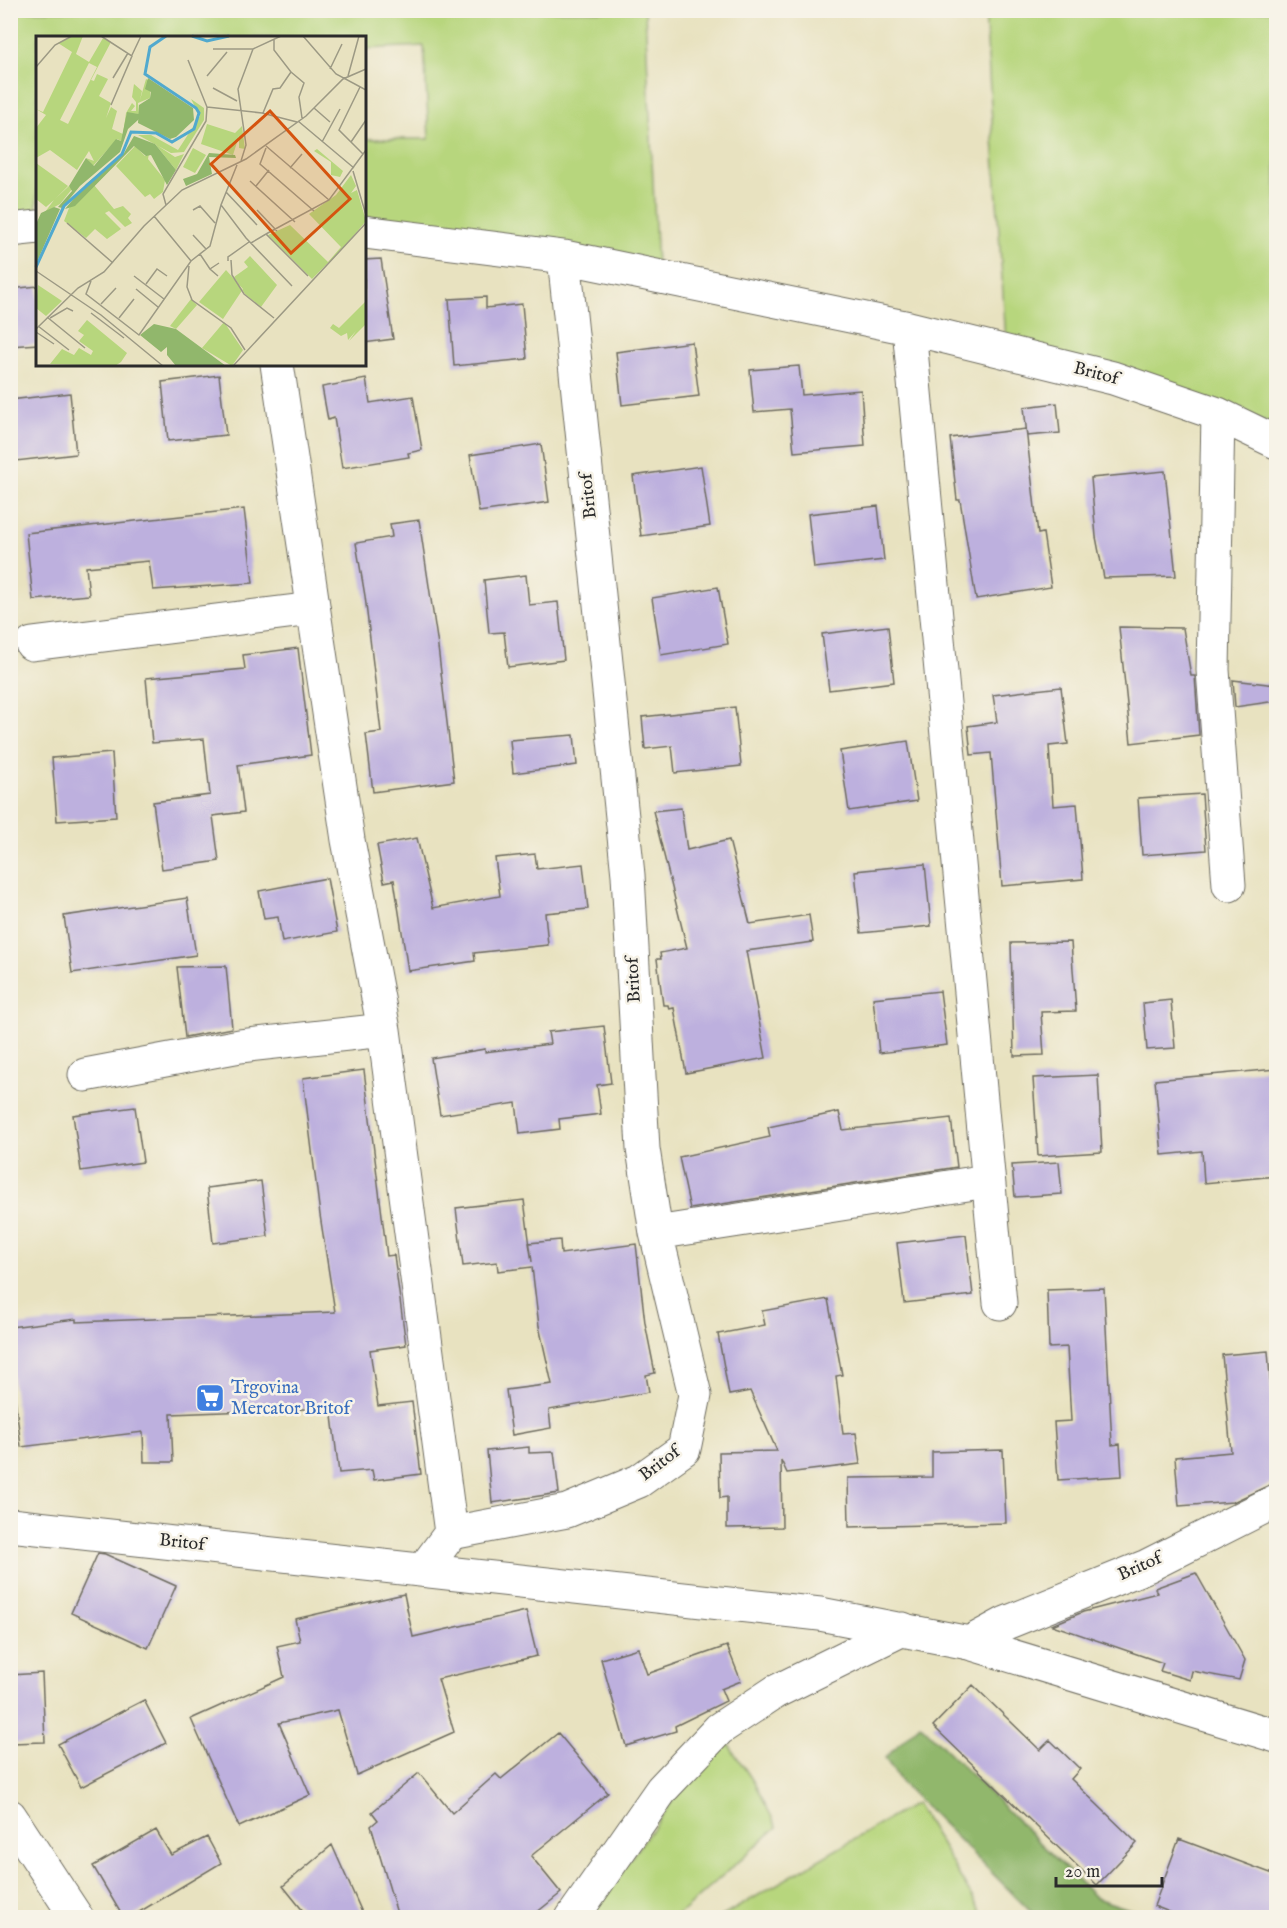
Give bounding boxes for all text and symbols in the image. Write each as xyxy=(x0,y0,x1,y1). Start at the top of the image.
inset map xyxy=(36,36,366,366)
street label: Britof xyxy=(1071,357,1124,392)
street label: Britof xyxy=(575,469,603,520)
street label: Britof xyxy=(621,953,647,1003)
place label: Trgovina Mercator Britof xyxy=(231,1377,354,1421)
supermarket icon: Trgovina Mercator Britof xyxy=(194,1382,226,1414)
street label: Britof xyxy=(635,1439,688,1487)
street label: Britof xyxy=(158,1529,209,1557)
street label: Britof xyxy=(1114,1546,1169,1587)
scale bar xyxy=(1056,1850,1162,1888)
text: 20 m xyxy=(1065,1861,1100,1884)

